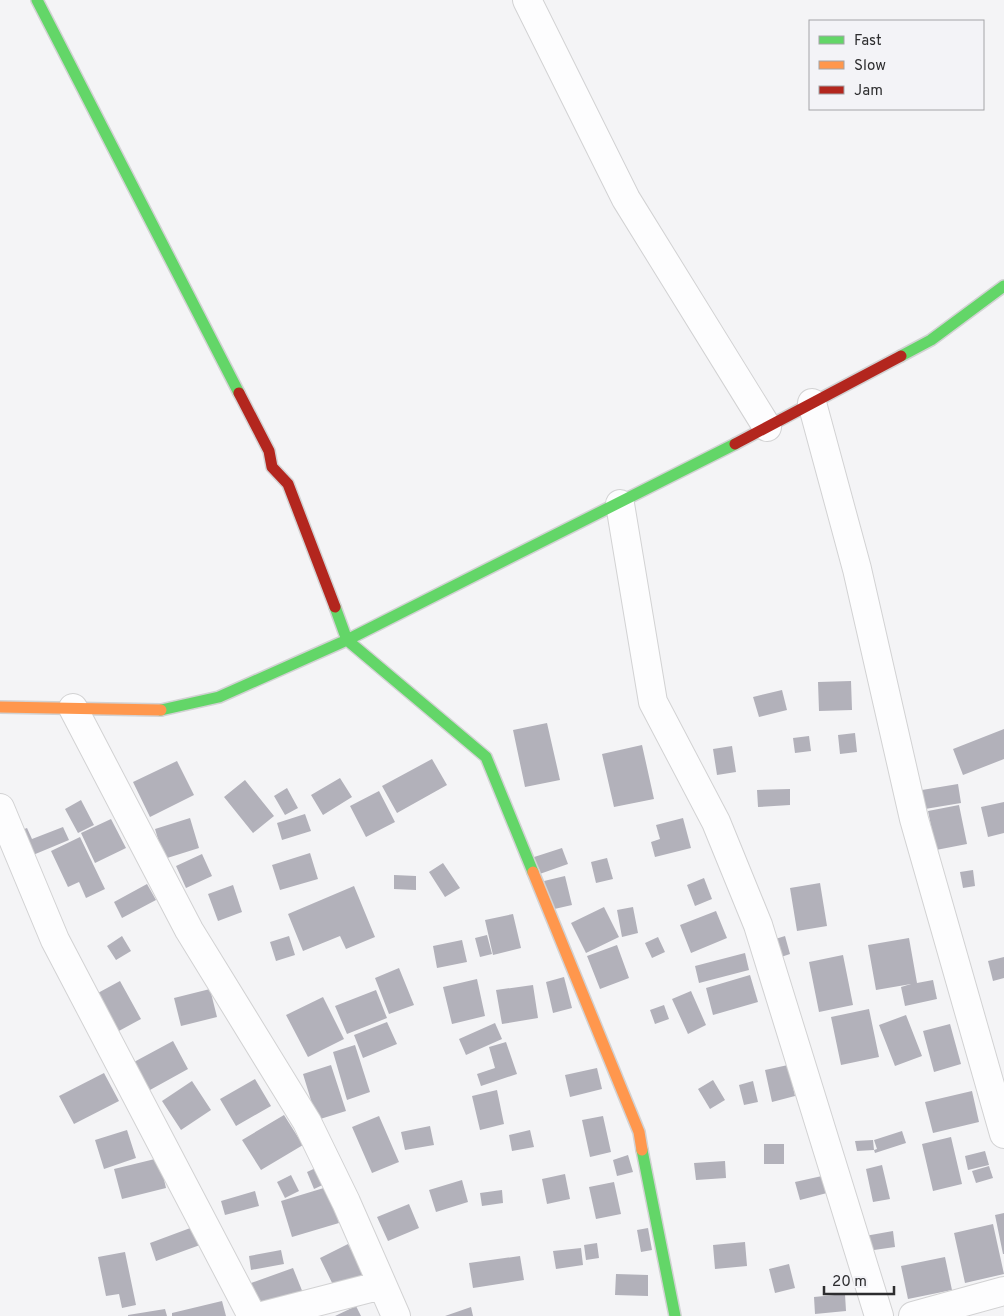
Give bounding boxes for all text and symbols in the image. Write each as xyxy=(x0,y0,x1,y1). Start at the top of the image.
legend xyxy=(809,20,984,110)
text: Fast xyxy=(854,32,882,51)
text: Slow xyxy=(854,57,886,76)
text: Jam xyxy=(854,82,883,101)
scale bar xyxy=(824,1264,894,1296)
text: 20 m xyxy=(832,1273,867,1292)

